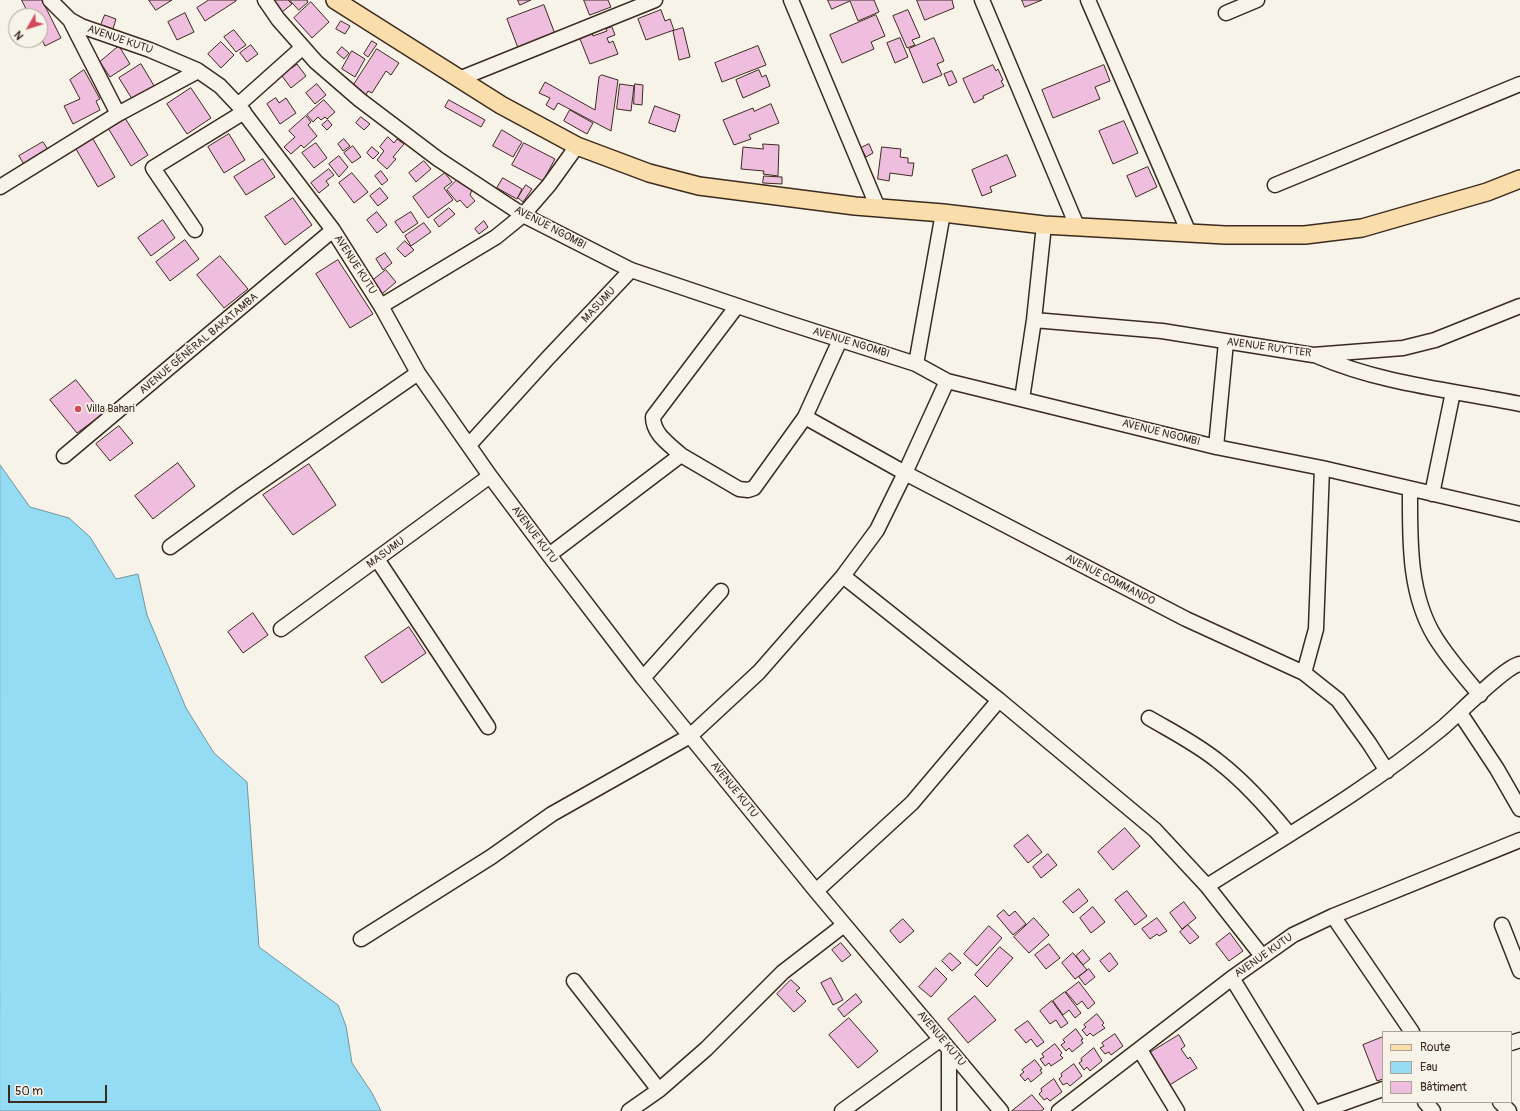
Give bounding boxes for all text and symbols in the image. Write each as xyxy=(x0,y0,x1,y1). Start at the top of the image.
north arrow xyxy=(8,8,48,48)
street label: AVENUE KUTU xyxy=(86,23,154,57)
text: N xyxy=(12,28,26,42)
street label: AVENUE NGOMBI xyxy=(512,203,588,253)
street label: AVENUE KUTU xyxy=(331,233,379,297)
street label: MASUMU xyxy=(579,284,619,326)
street label: AVENUE GÉNÉRAL BAKATAMBA xyxy=(137,291,261,397)
street label: AVENUE NGOMBI xyxy=(811,325,891,361)
street label: AVENUE RUYTTER xyxy=(1226,336,1312,360)
place label: Villa Bahari xyxy=(86,402,135,416)
marker: Villa Bahari xyxy=(73,404,83,414)
street label: AVENUE NGOMBI xyxy=(1121,417,1201,449)
street label: AVENUE KUTU xyxy=(508,504,560,566)
street label: MASUMU xyxy=(364,535,408,571)
street label: AVENUE COMMANDO xyxy=(1063,552,1157,608)
street label: AVENUE KUTU xyxy=(707,759,761,821)
street label: AVENUE KUTU xyxy=(1232,931,1296,981)
street label: AVENUE KUTU xyxy=(914,1009,968,1069)
legend xyxy=(1382,1031,1512,1103)
text: Route xyxy=(1420,1040,1450,1055)
text: Eau xyxy=(1420,1060,1438,1075)
scale bar xyxy=(10,1077,109,1103)
text: Bâtiment xyxy=(1420,1080,1467,1095)
text: 50 m xyxy=(15,1084,43,1099)

